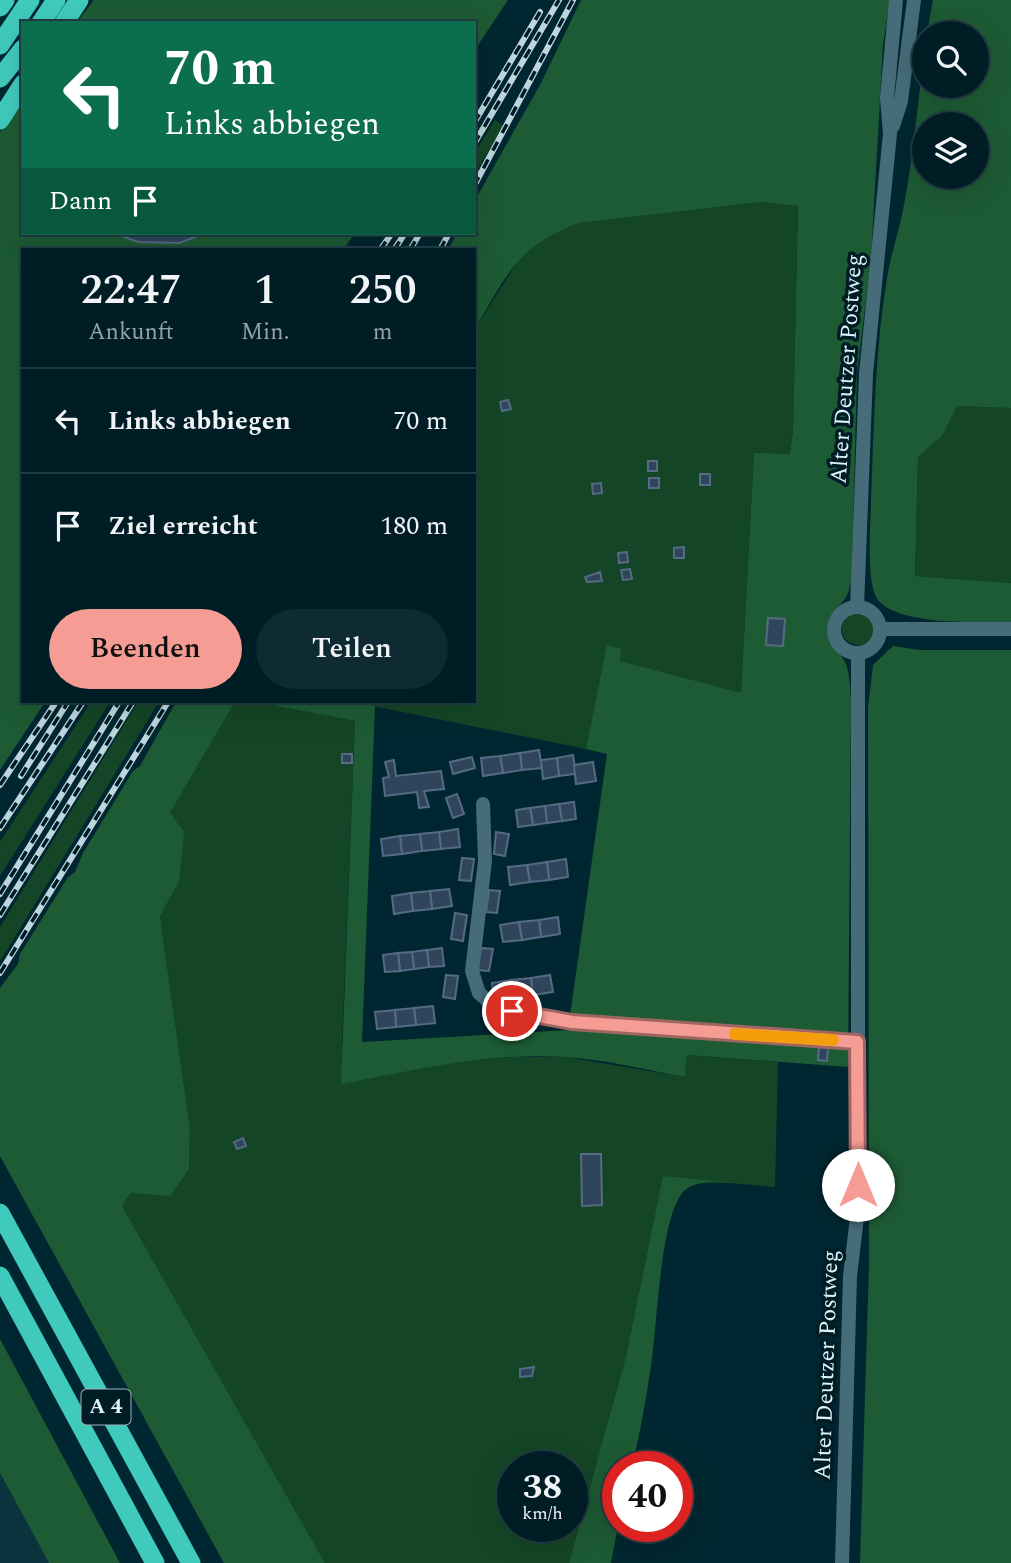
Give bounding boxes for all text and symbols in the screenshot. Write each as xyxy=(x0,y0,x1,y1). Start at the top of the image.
map controls xyxy=(912,21,989,189)
button: search xyxy=(912,21,989,98)
text: 70 m xyxy=(164,32,275,107)
icon: left xyxy=(49,49,140,140)
text: Links abbiegen xyxy=(164,100,380,149)
button: layers xyxy=(912,112,989,189)
text: Dann xyxy=(49,181,112,221)
icon: arrive xyxy=(126,182,164,220)
street label: Alter Deutzer Postweg xyxy=(822,253,872,485)
text: 22:47 xyxy=(81,259,182,322)
text: 1 xyxy=(254,259,276,322)
text: 250 xyxy=(349,259,416,322)
text: Ankunft xyxy=(88,315,174,350)
text: Min. xyxy=(241,315,289,350)
text: m xyxy=(373,315,393,350)
text: Links abbiegen xyxy=(108,401,291,441)
text: 70 m xyxy=(393,401,448,441)
icon: left xyxy=(49,402,87,440)
text: Ziel erreicht xyxy=(108,506,258,546)
text: 180 m xyxy=(380,506,448,546)
icon: arrive xyxy=(49,507,87,545)
button: Beenden xyxy=(49,609,242,689)
button: Teilen xyxy=(256,609,448,689)
pin xyxy=(482,981,542,1041)
icon: arrive xyxy=(493,992,531,1030)
position arrow xyxy=(821,1148,895,1222)
street label: Alter Deutzer Postweg xyxy=(805,1249,849,1481)
road number: A 4 xyxy=(82,1390,130,1424)
speed limit sign: 40 xyxy=(602,1451,693,1542)
text: 38 xyxy=(523,1461,562,1514)
text: km/h xyxy=(522,1500,563,1527)

